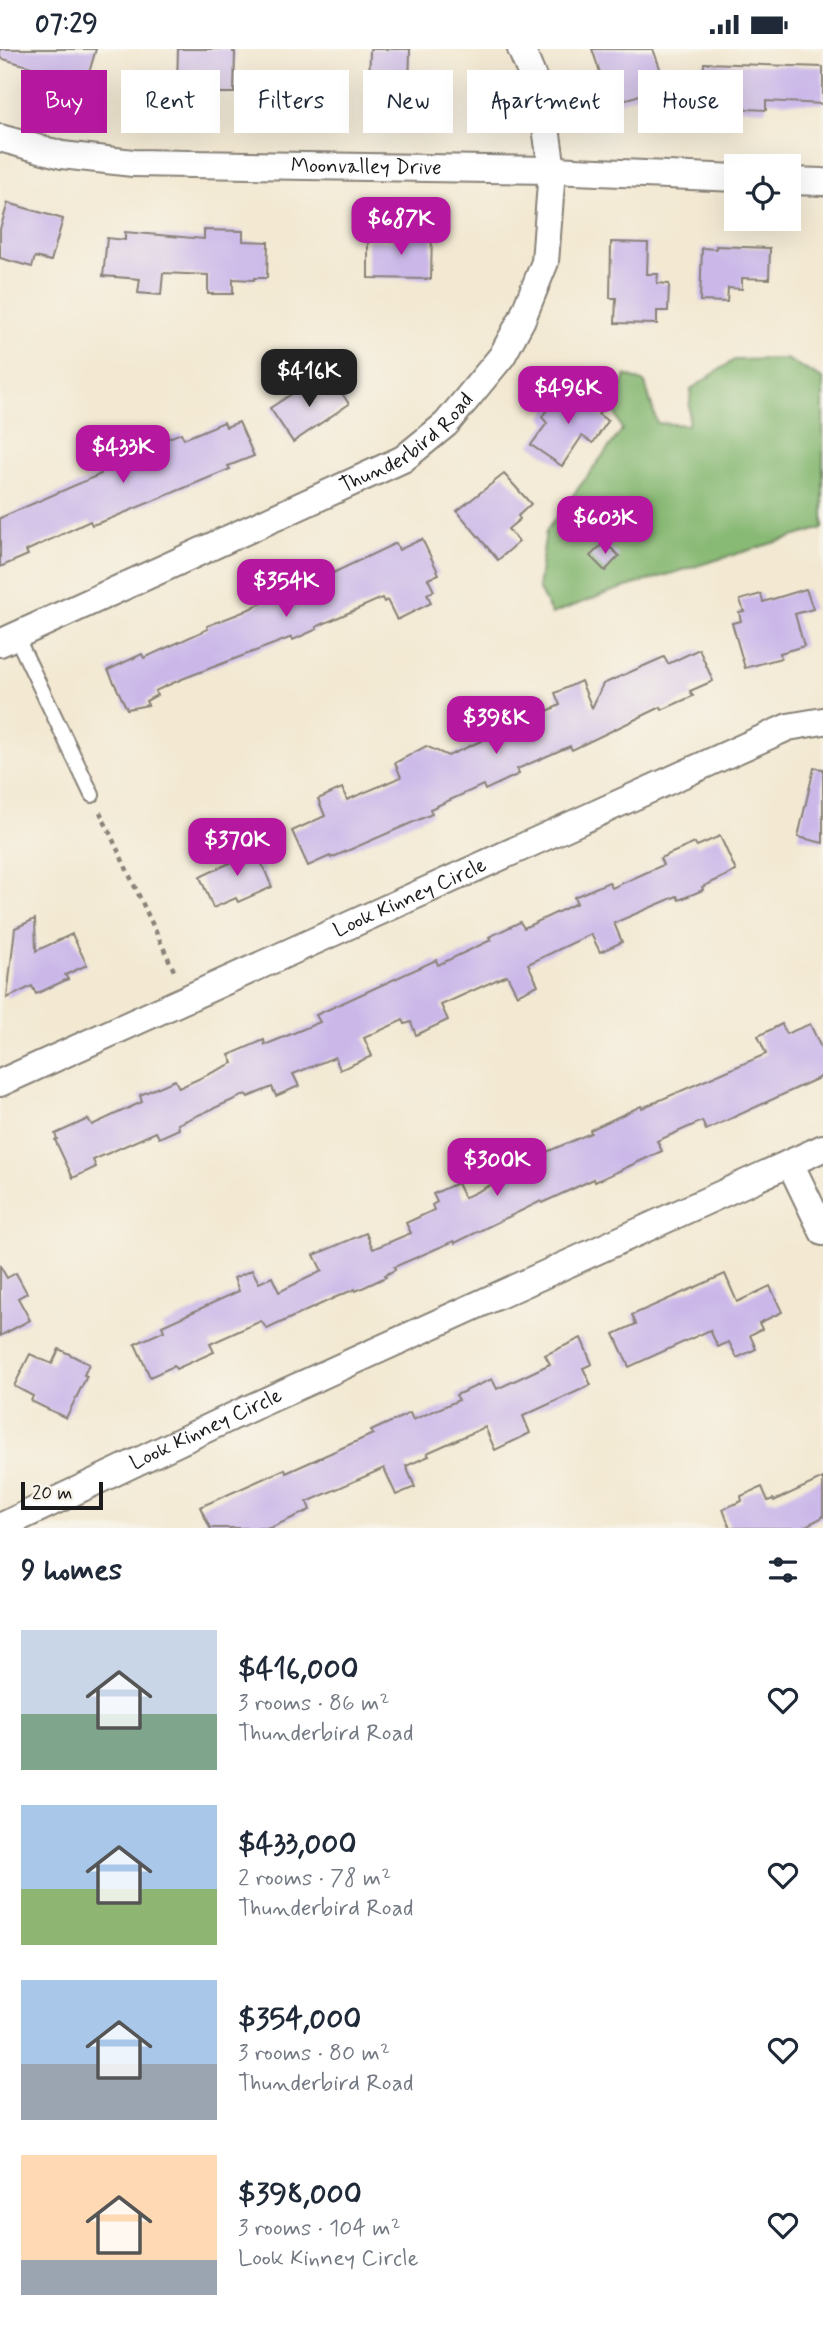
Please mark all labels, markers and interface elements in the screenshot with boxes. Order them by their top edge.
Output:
text: 07:29 [35,8,98,42]
chip: Buy [21,70,107,133]
chip: Rent [121,70,220,133]
chip: Filters [234,70,349,133]
chip: New [363,70,453,133]
chip: Apartment [467,70,624,133]
chip: House [638,70,743,133]
street label: Moonvalley Drive [291,152,442,182]
map controls [724,154,801,231]
button: locate [724,154,801,231]
pin: $687K [352,197,450,257]
text: $687K [368,205,434,235]
pin: $416K [260,349,358,409]
text: $416K [277,357,341,387]
pin: $496K [519,367,617,426]
text: $496K [534,374,602,404]
street label: Thunderbird Road [335,387,480,500]
pin: $433K [74,425,172,485]
text: $433K [92,433,154,463]
pin: $603K [556,497,654,556]
text: $603K [573,504,637,534]
pin: $354K [237,559,335,619]
text: $354K [253,567,319,597]
pin: $398K [447,697,545,756]
text: $398K [463,704,529,734]
pin: $370K [188,819,286,878]
text: $370K [204,826,270,856]
street label: Look Kinney Circle [329,851,491,944]
pin: $300K [448,1139,546,1198]
text: $300K [463,1146,531,1176]
street label: Look Kinney Circle [125,1381,287,1477]
scale bar [21,1479,103,1511]
text: 20 m [32,1481,72,1506]
text: 9 homes [21,1551,122,1590]
icon: filters [764,1551,802,1589]
text: $416,000 [238,1650,359,1689]
icon: home [77,1658,161,1742]
icon: heart [764,1681,802,1719]
text: 3 rooms · 86 m² [238,1689,389,1719]
text: Thunderbird Road [238,1719,413,1749]
text: $433,000 [238,1825,357,1864]
icon: home [77,1833,161,1917]
icon: heart [764,1856,802,1894]
text: 2 rooms · 78 m² [238,1864,391,1894]
text: Thunderbird Road [238,1894,413,1924]
text: $354,000 [238,2000,361,2039]
icon: home [77,2008,161,2092]
icon: heart [764,2031,802,2069]
text: 3 rooms · 80 m² [238,2039,390,2069]
text: Thunderbird Road [238,2069,413,2099]
text: $398,000 [238,2175,362,2214]
icon: home [77,2183,161,2267]
icon: heart [764,2206,802,2244]
text: 3 rooms · 104 m² [238,2214,401,2244]
text: Look Kinney Circle [238,2244,419,2274]

